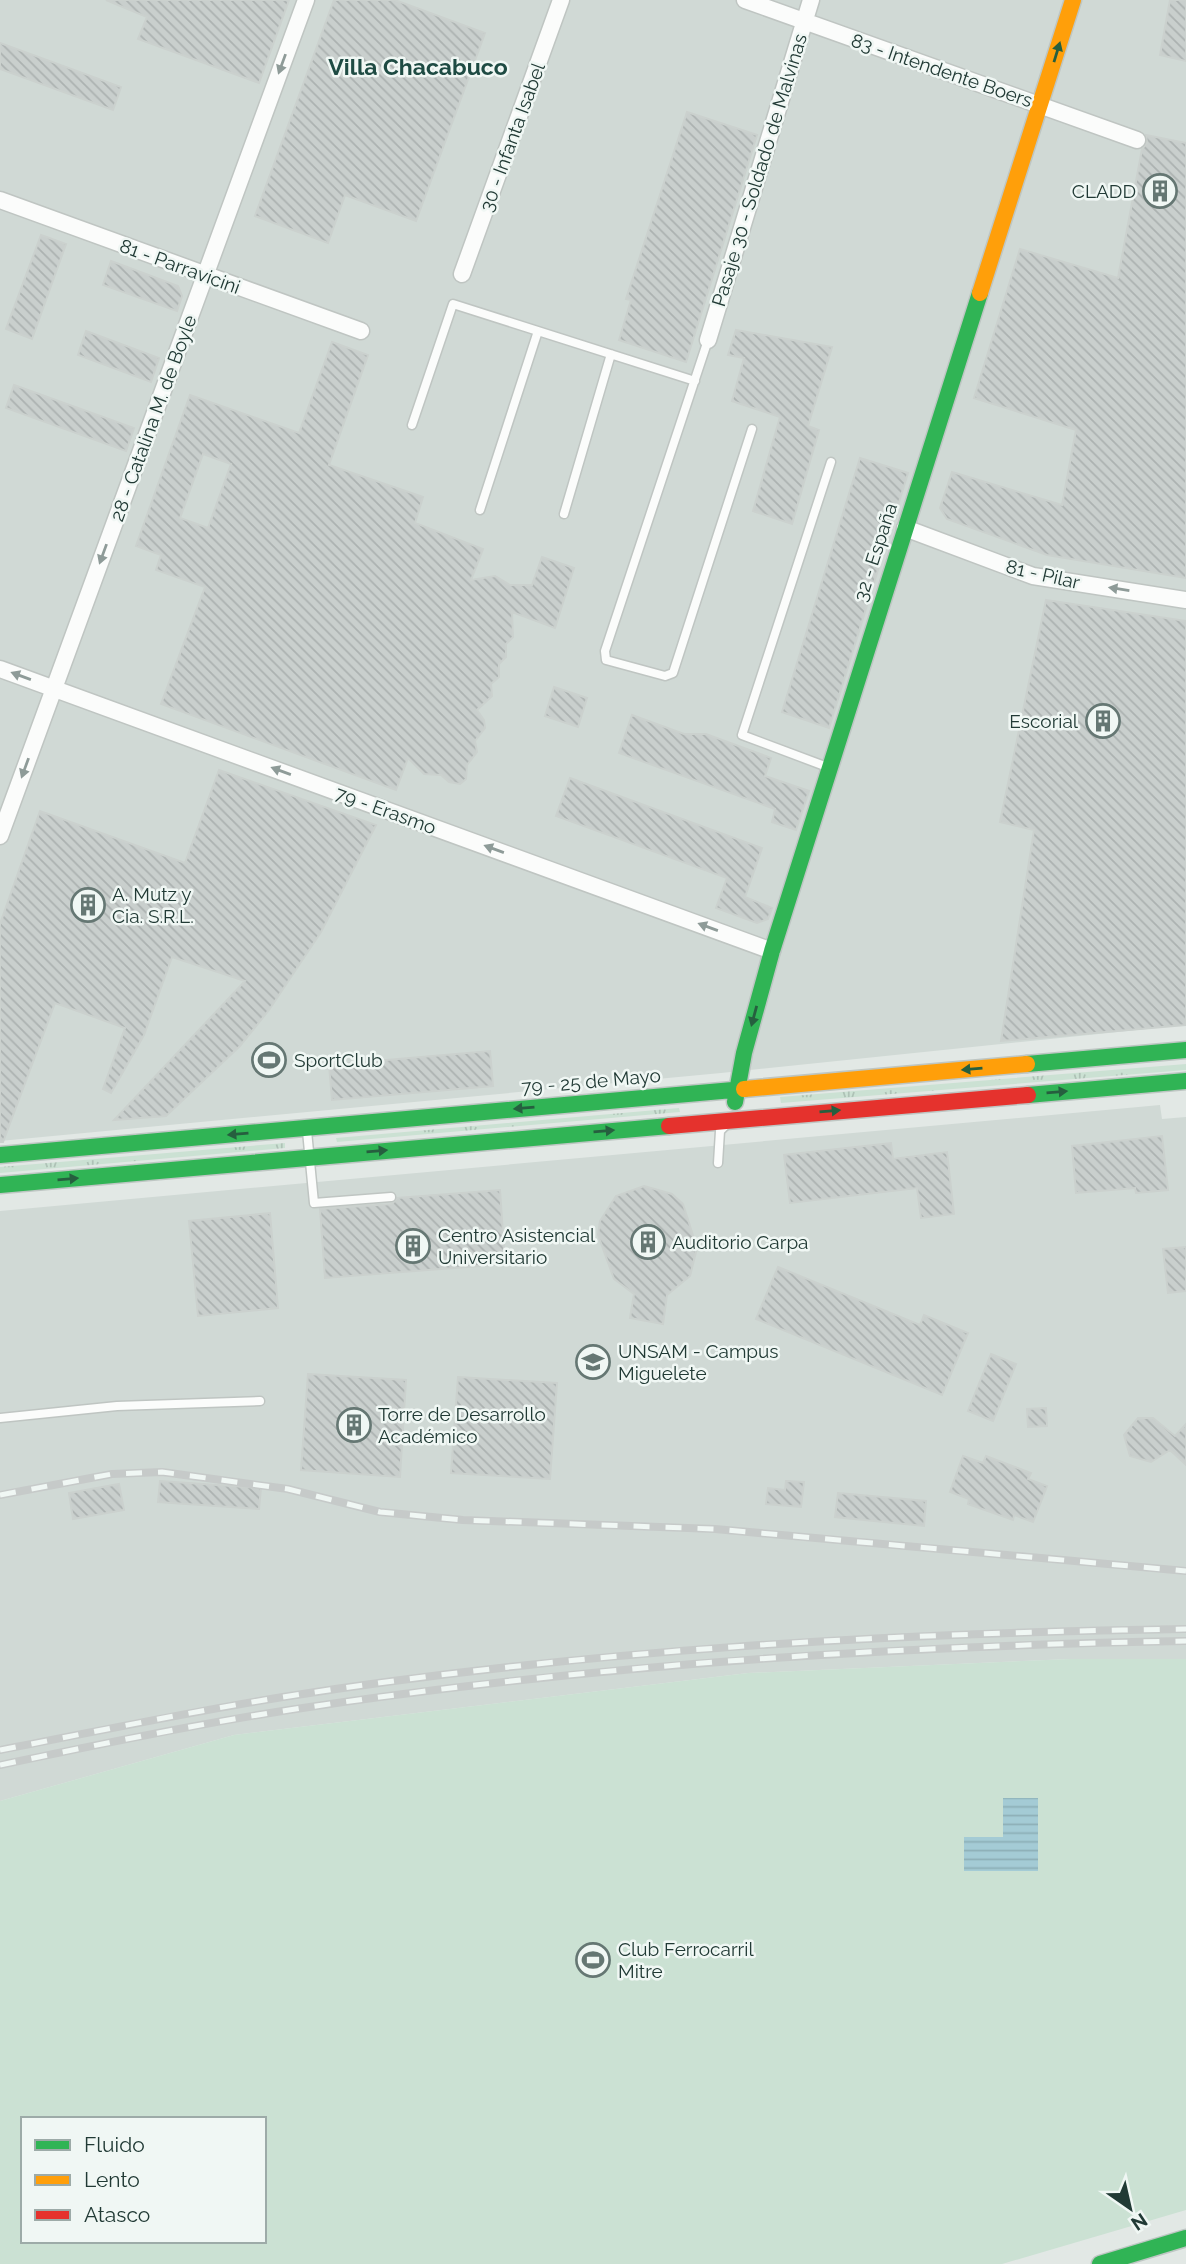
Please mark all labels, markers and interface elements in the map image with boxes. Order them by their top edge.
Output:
street label: 83 - Intendente Boers [848,29,1036,111]
street label: Pasaje 30 - Soldado de Malvinas [707,31,811,309]
one-way arrow [1053,42,1063,63]
district label: Villa Chacabuco [328,53,508,80]
one-way arrow [276,54,287,75]
street label: 30 - Infanta Isabel [475,59,549,214]
building icon: CLADD [1141,172,1179,210]
place label: CLADD [1072,180,1136,202]
street label: 81 - Parravicini [117,234,243,298]
street label: 28 - Catalina M. de Boyle [105,312,201,524]
street label: 32 - España [849,500,901,604]
one-way arrow [98,543,109,564]
street label: 81 - Pilar [1004,555,1082,593]
one-way arrow [1107,584,1129,595]
one-way arrow [10,670,31,681]
building icon: Escorial [1084,702,1122,740]
place label: Escorial [1009,710,1079,732]
one-way arrow [19,757,30,778]
one-way arrow [270,765,291,776]
street label: 79 - Erasmo [333,782,439,838]
one-way arrow [484,843,505,854]
place label: A. Mutz y Cia. S.R.L. [112,883,194,927]
building icon: A. Mutz y Cia. S.R.L. [69,886,107,924]
one-way arrow [698,921,719,932]
one-way arrow [748,1006,759,1028]
sports icon: SportClub [250,1041,288,1079]
place label: SportClub [294,1049,383,1071]
street label: 79 - 25 de Mayo [520,1064,662,1098]
one-way arrow [960,1064,982,1075]
one-way arrow [1046,1086,1068,1097]
one-way arrow [513,1103,535,1114]
one-way arrow [820,1105,842,1116]
one-way arrow [593,1125,615,1136]
one-way arrow [227,1129,249,1140]
one-way arrow [366,1145,388,1156]
one-way arrow [57,1173,79,1184]
building icon: Auditorio Carpa [629,1223,667,1261]
place label: Centro Asistencial Universitario [438,1224,596,1268]
building icon: Centro Asistencial Universitario [394,1227,432,1265]
place label: Auditorio Carpa [672,1231,808,1253]
place label: UNSAM - Campus Miguelete [618,1340,779,1384]
school or university icon: UNSAM - Campus Miguelete [574,1343,612,1381]
place label: Torre de Desarrollo Académico [378,1403,546,1447]
building icon: Torre de Desarrollo Académico [335,1406,373,1444]
place label: Club Ferrocarril Mitre [618,1938,754,1982]
sports icon: Club Ferrocarril Mitre [574,1941,612,1979]
legend [21,2117,266,2243]
text: Fluido [84,2132,145,2157]
text: Lento [84,2167,140,2192]
north arrow [1095,2173,1165,2243]
text: Atasco [84,2202,150,2227]
text: N [1127,2209,1152,2235]

